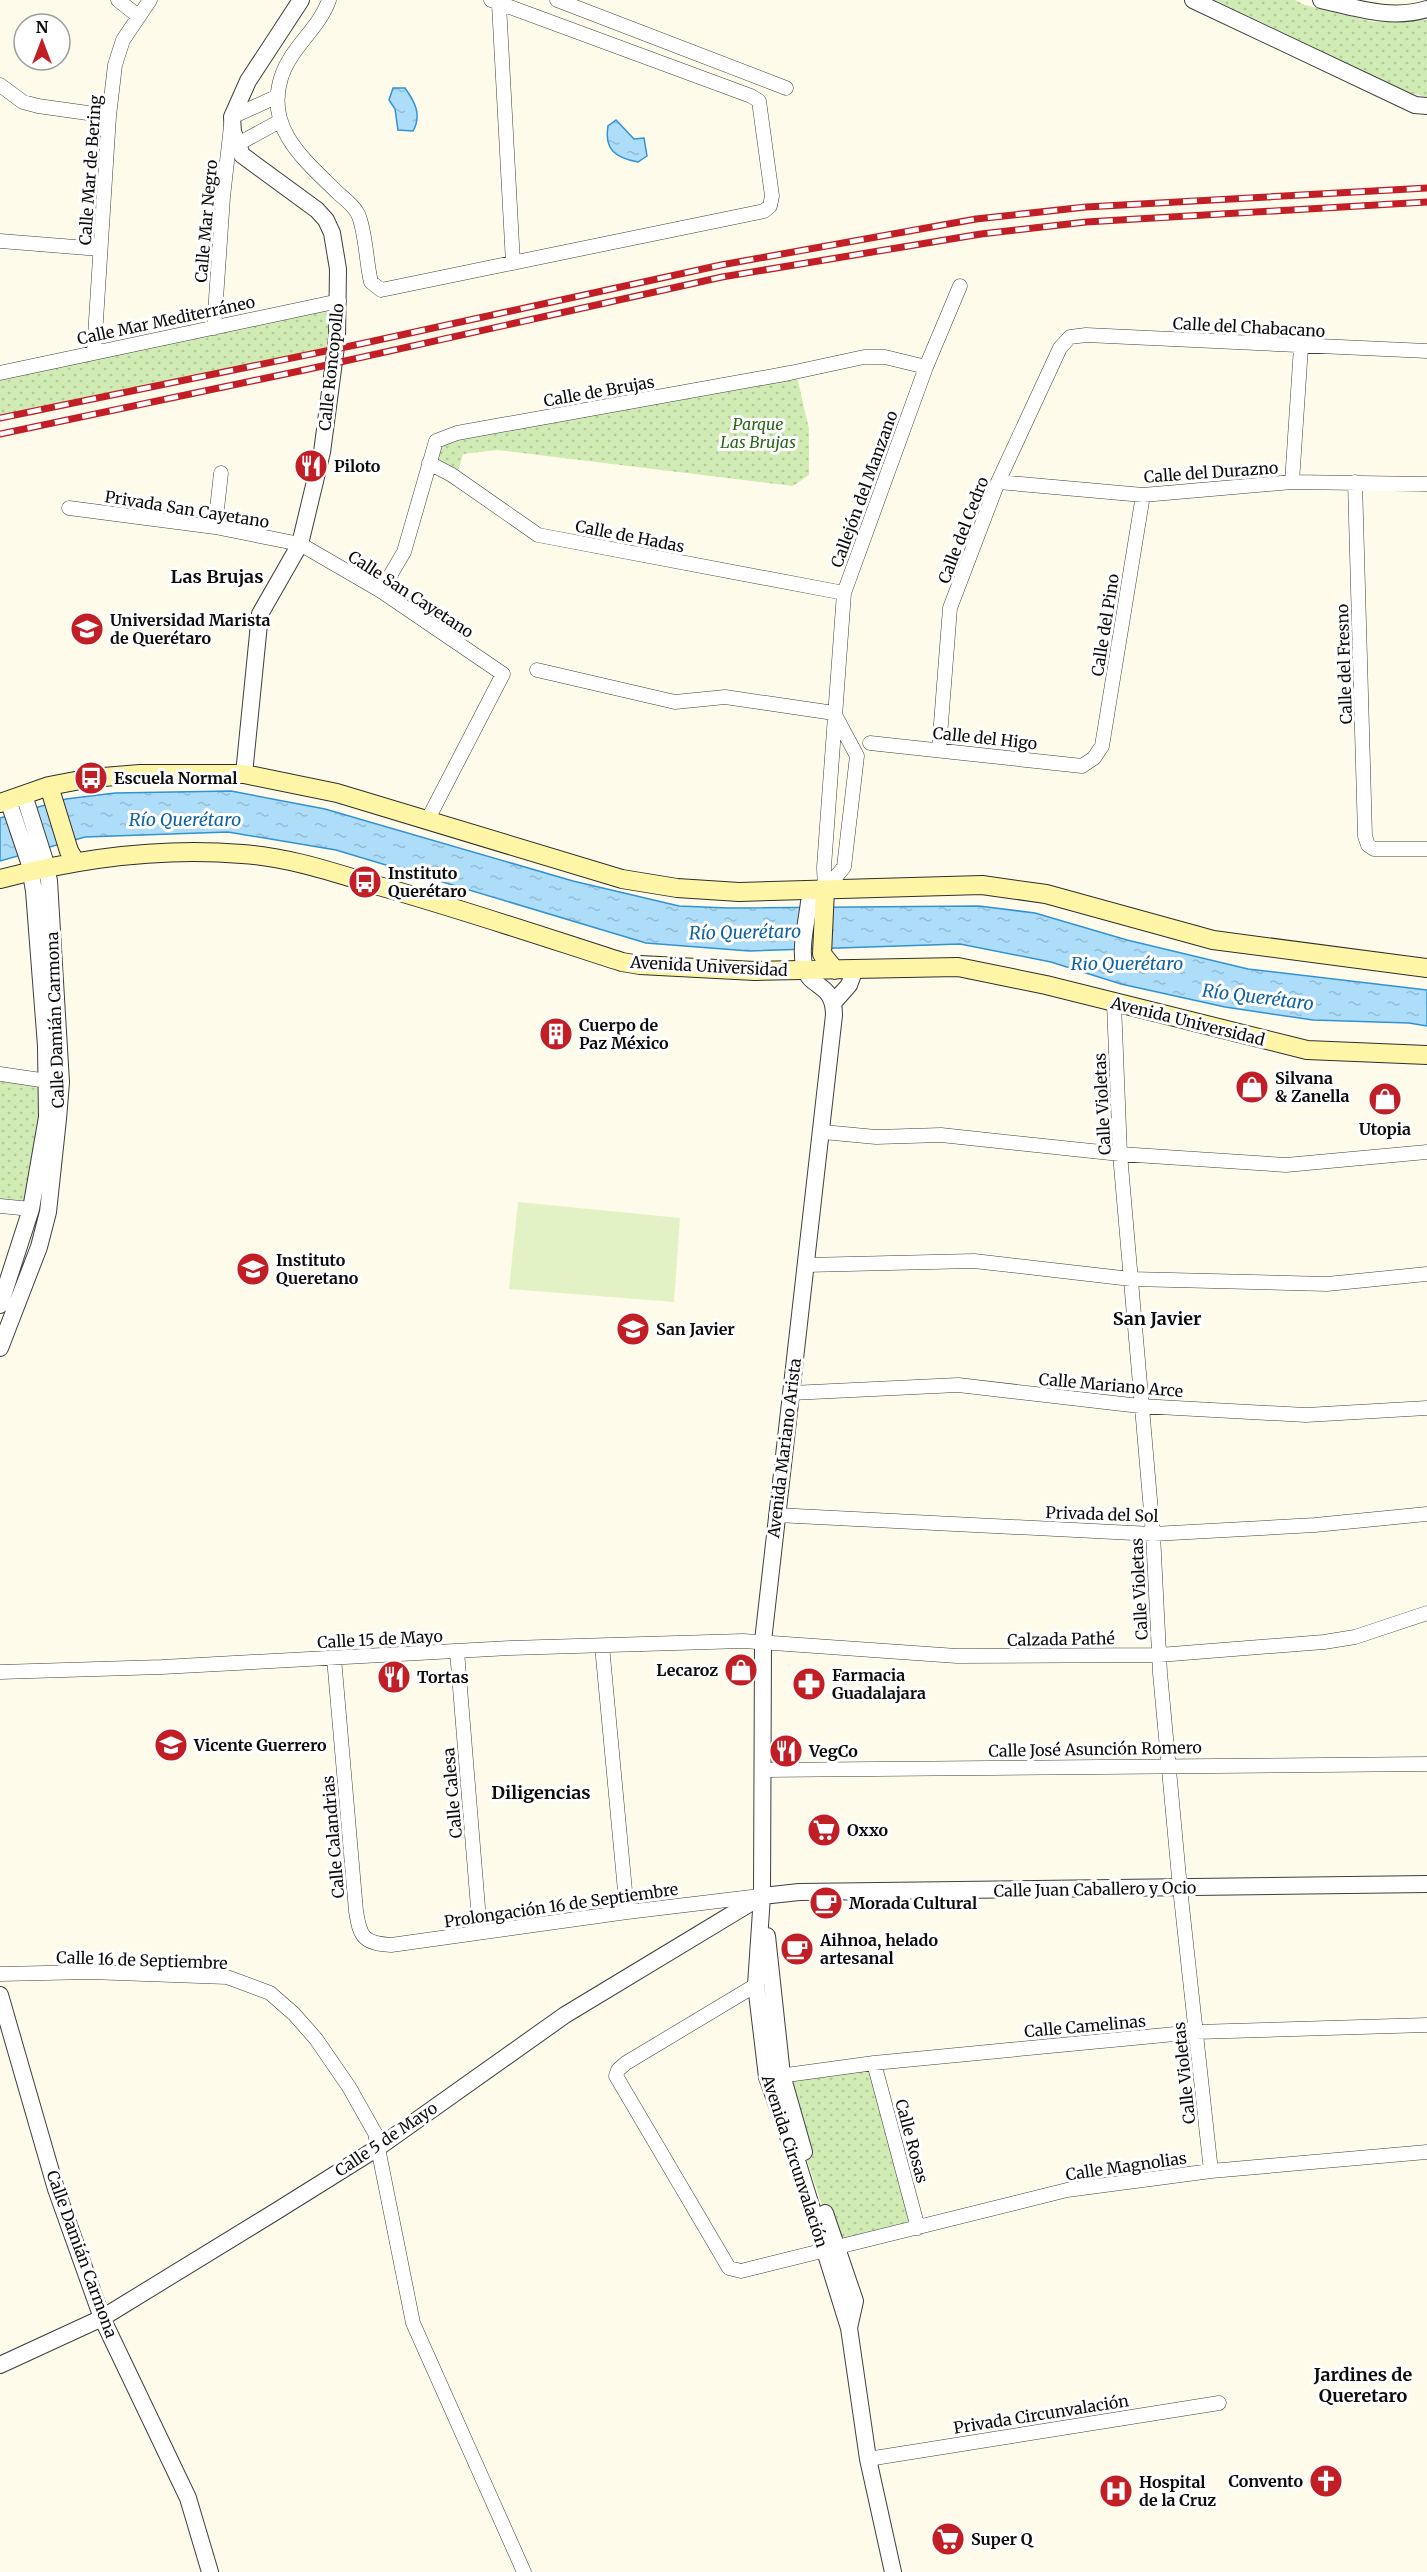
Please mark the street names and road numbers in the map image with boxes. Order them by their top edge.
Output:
street label: Calle Mar de Bering [75,94,105,246]
street label: Calle Mar Negro [191,159,221,283]
street label: Calle Mar Mediterráneo [75,291,257,349]
street label: Calle Roncopollo [314,302,348,432]
street label: Calle del Chabacano [1172,313,1326,341]
street label: Calle de Brujas [542,371,656,411]
street label: Callejón del Manzano [826,408,902,570]
street label: Calle del Durazno [1143,457,1279,487]
street label: Calle del Cedro [933,474,993,586]
street label: Privada San Cayetano [103,486,271,532]
street label: Calle de Hadas [574,516,686,556]
street label: Calle San Cayetano [345,546,477,642]
street label: Calle del Pino [1087,572,1123,678]
street label: Calle del Fresno [1332,603,1356,725]
street label: Calle del Higo [932,723,1038,753]
street label: Calle Damián Carmona [42,931,68,1109]
street label: Avenida Universidad [629,952,789,980]
street label: Avenida Universidad [1108,992,1267,1050]
street label: Calle Violetas [1089,1052,1115,1156]
street label: Avenida Mariano Arista [763,1357,805,1540]
street label: Calle Mariano Arce [1038,1369,1184,1401]
street label: Privada del Sol [1045,1502,1159,1526]
street label: Calle Violetas [1126,1537,1152,1641]
street label: Calle 15 de Mayo [317,1626,443,1652]
street label: Calzada Pathé [1007,1628,1115,1650]
street label: Calle José Asunción Romero [988,1737,1202,1761]
street label: Calle Calesa [438,1747,466,1839]
street label: Calle Calandrias [318,1775,348,1899]
street label: Calle Juan Caballero y Ocio [993,1877,1197,1901]
street label: Prolongación 16 de Septiembre [443,1879,679,1931]
street label: Calle 16 de Septiembre [56,1947,228,1973]
street label: Calle Camelinas [1023,2011,1147,2041]
street label: Calle Violetas [1169,2021,1199,2125]
street label: Avenida Circunvalación [757,2071,832,2250]
street label: Calle 5 de Mayo [331,2097,441,2181]
street label: Calle Rosas [891,2097,933,2185]
street label: Calle Magnolias [1064,2148,1188,2184]
street label: Calle Damián Carmona [42,2168,122,2341]
street label: Privada Circunvalación [952,2390,1130,2438]

